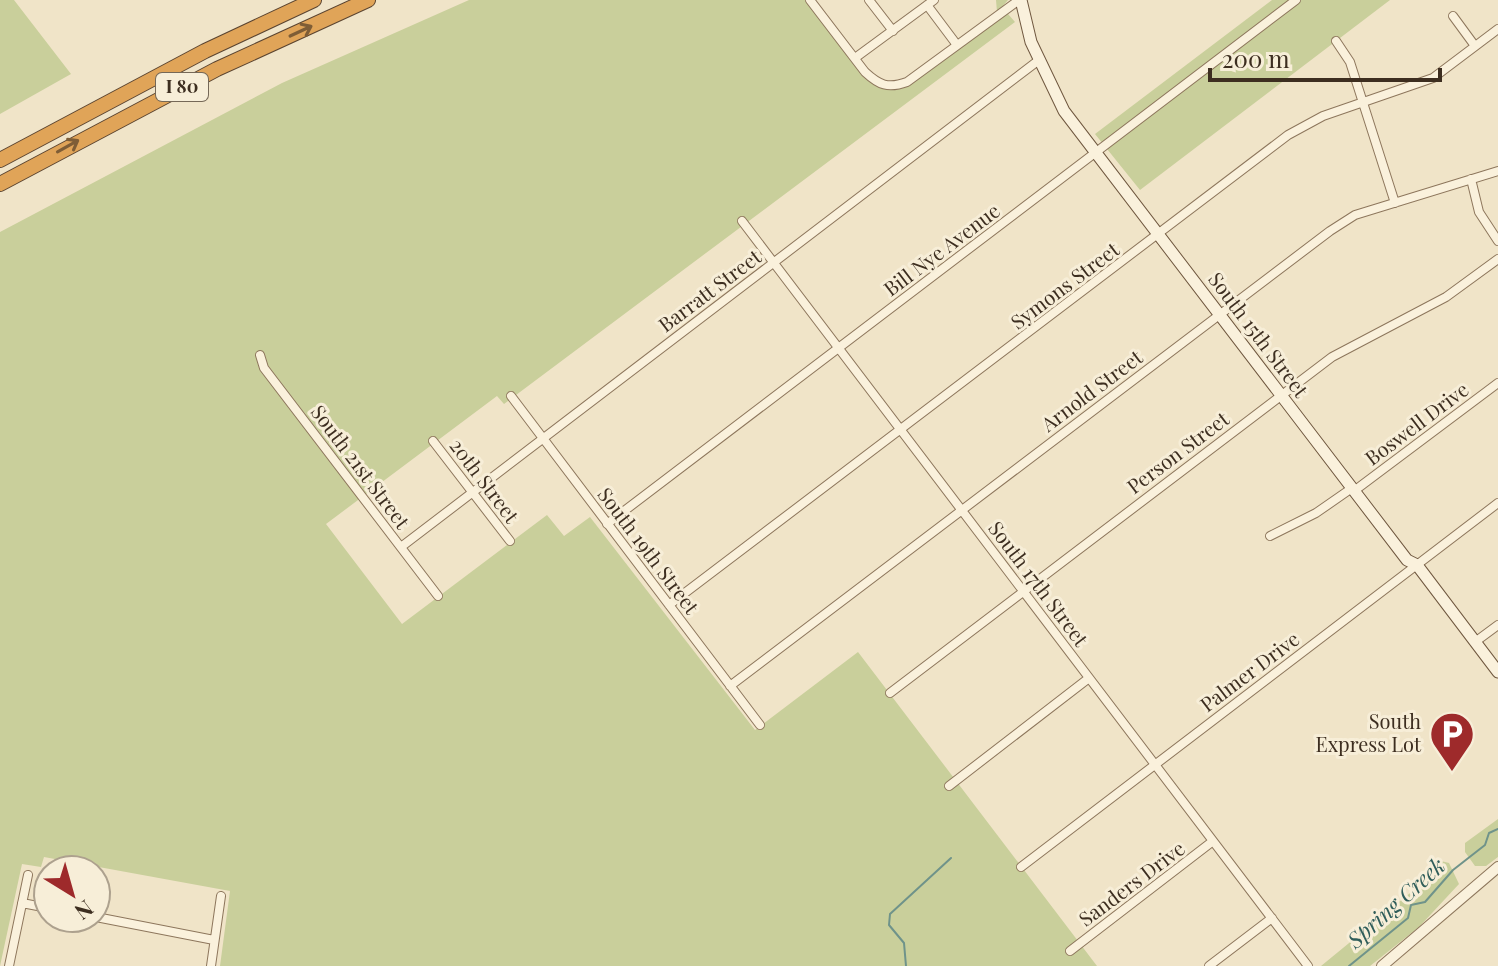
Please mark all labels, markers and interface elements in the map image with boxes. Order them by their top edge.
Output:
one-way arrow [288,22,313,37]
scale bar [1210,32,1440,82]
text: 200 m [1222,42,1290,74]
road number: I 80 [156,73,208,101]
one-way arrow [56,138,80,154]
street label: Bill Nye Avenue [878,196,1005,301]
street label: Symons Street [1004,235,1125,334]
street label: Barratt Street [652,242,767,337]
street label: South 15th Street [1203,266,1316,403]
street label: Arnold Street [1034,342,1148,437]
street label: Boswell Drive [1359,375,1473,471]
street label: South 21st Street [306,399,417,534]
street label: Person Street [1121,404,1234,499]
street label: 20th Street [445,432,526,529]
street label: South 19th Street [593,481,706,620]
street label: South 17th Street [983,515,1096,652]
street label: Palmer Drive [1194,625,1304,717]
place label: South Express Lot [1316,707,1422,757]
parking icon: South Express Lot [1428,710,1476,773]
street label: Sanders Drive [1073,834,1190,932]
water label: Spring Creek [1339,850,1451,955]
north arrow [32,854,112,934]
text: N [69,894,100,928]

